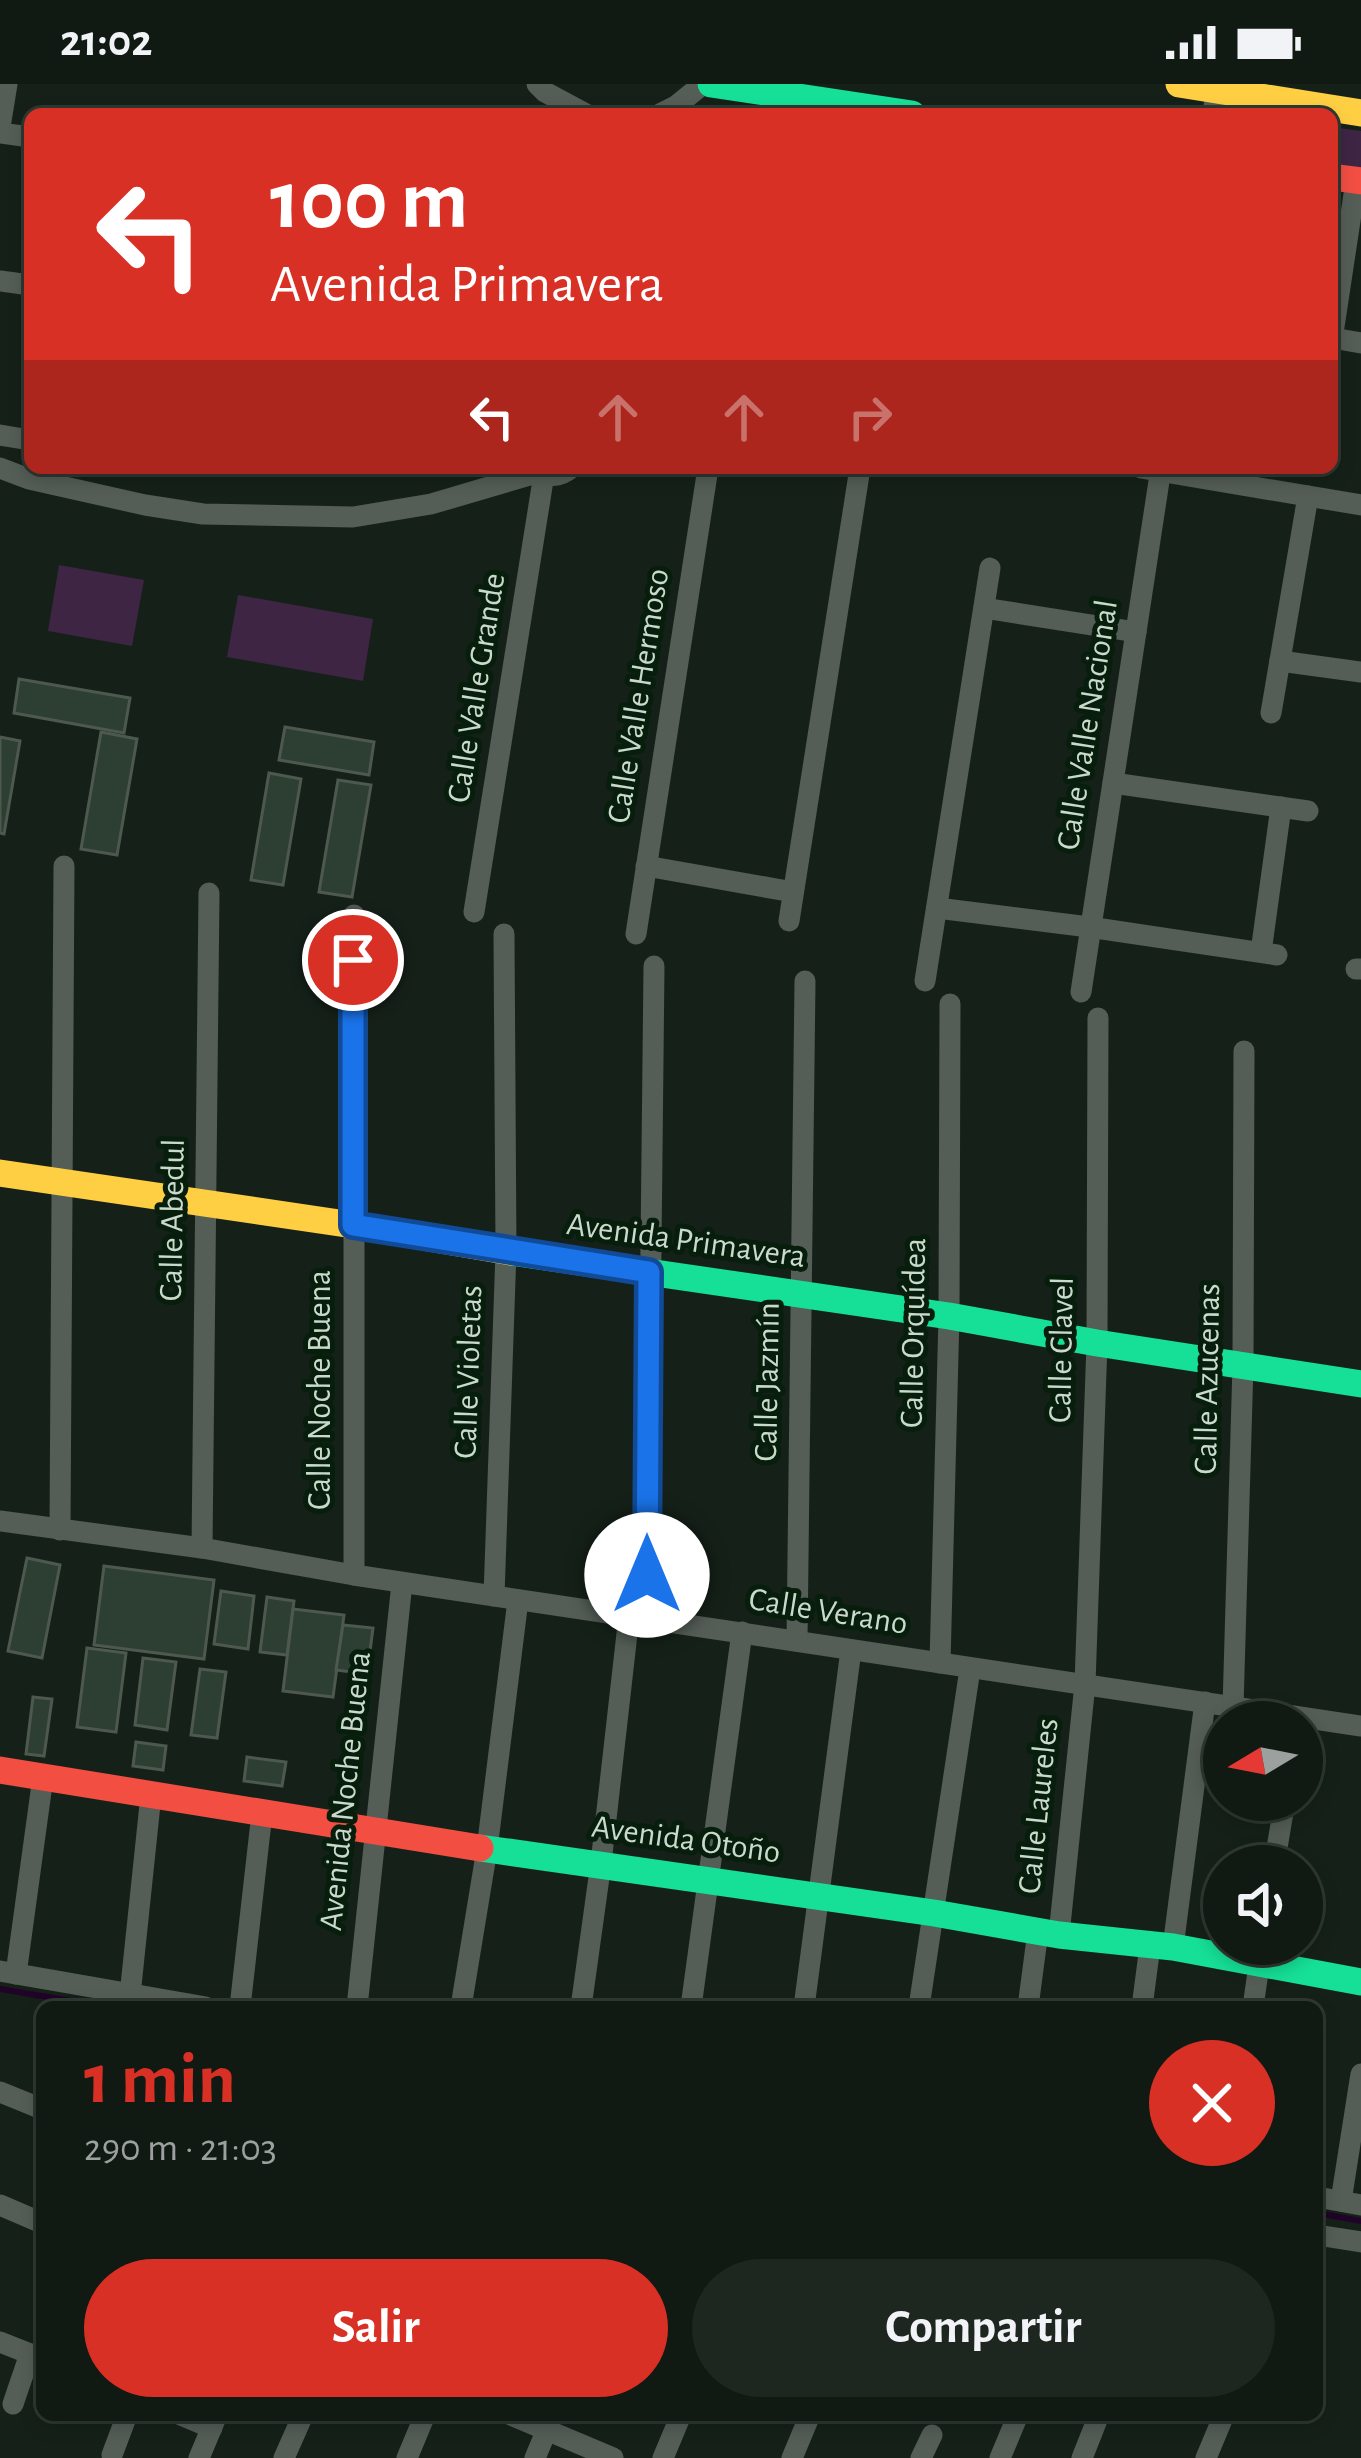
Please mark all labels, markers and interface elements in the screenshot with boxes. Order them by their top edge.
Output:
text: 21:02 [60,19,152,64]
icon: left [72,156,228,312]
text: 100 m [270,160,468,244]
text: Avenida Primavera [270,258,664,312]
icon: left [459,384,525,450]
icon: ahead [585,384,651,450]
icon: ahead [711,384,777,450]
icon: right [837,384,903,450]
street label: Calle Valle Hermoso [603,566,675,826]
street label: Calle Valle Grande [443,571,511,805]
street label: Calle Valle Nacional [1052,598,1124,852]
pin [302,909,404,1011]
icon: arrive [320,927,386,993]
street label: Calle Abedul [155,1138,191,1302]
street label: Avenida Primavera [564,1208,808,1274]
street label: Calle Orquídea [896,1238,932,1428]
street label: Calle Noche Buena [304,1270,337,1510]
street label: Calle Clavel [1044,1277,1080,1423]
street label: Calle Azucenas [1190,1283,1226,1475]
street label: Calle Violetas [449,1285,489,1459]
street label: Calle Jazmín [750,1302,786,1462]
position arrow [584,1512,710,1638]
street label: Calle Verano [746,1583,910,1641]
street label: Avenida Noche Buena [315,1650,377,1932]
north arrow [1203,1701,1323,1821]
map controls [1203,1701,1323,1965]
street label: Calle Laureles [1013,1717,1065,1895]
street label: Avenida Otoño [590,1810,782,1870]
button: sound [1203,1845,1323,1965]
button: close [1149,2040,1275,2166]
text: 1 min [84,2044,236,2116]
text: 290 m · 21:03 [84,2129,277,2168]
button: Salir [84,2259,668,2397]
button: Compartir [692,2259,1275,2397]

